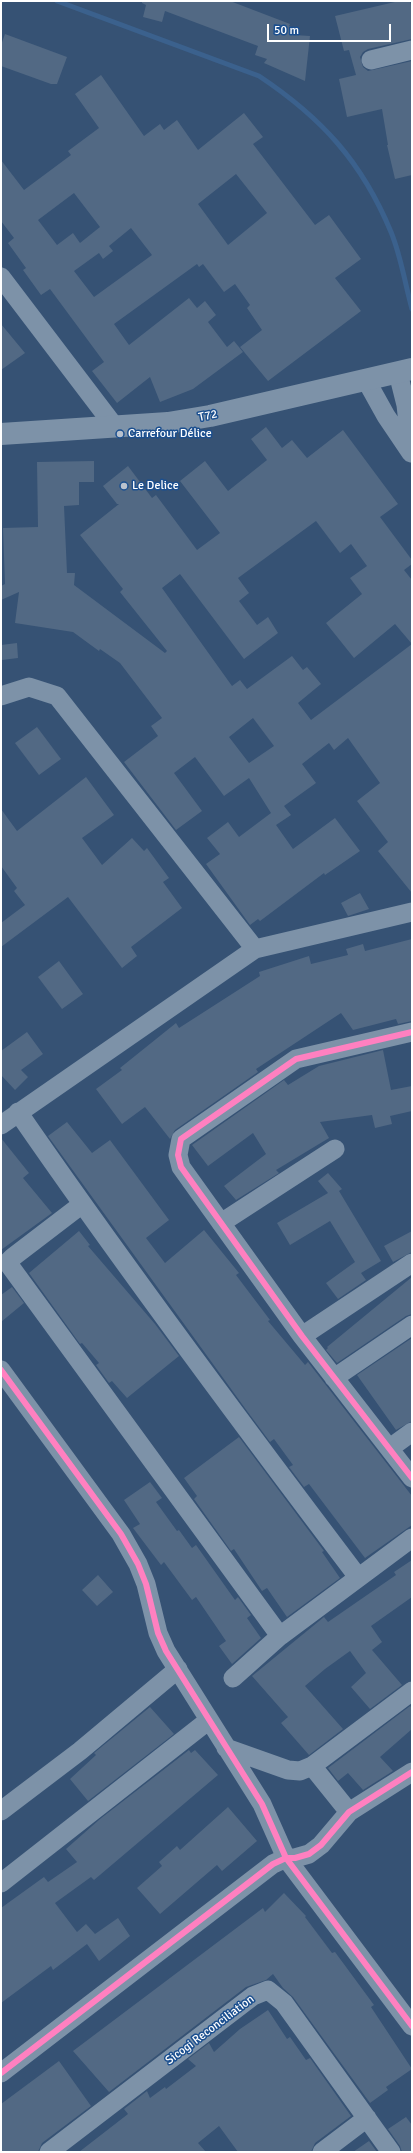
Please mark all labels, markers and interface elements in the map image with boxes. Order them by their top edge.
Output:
scale bar [269,16,393,42]
text: 50 m [274,23,299,38]
street label: T72 [197,407,219,425]
place label: Carrefour Délice [128,427,212,441]
marker: Carrefour Délice [115,429,125,439]
place label: Le Delice [132,479,179,493]
marker: Le Delice [119,481,129,491]
street label: Sicogi Reconciliation [163,1992,257,2068]

